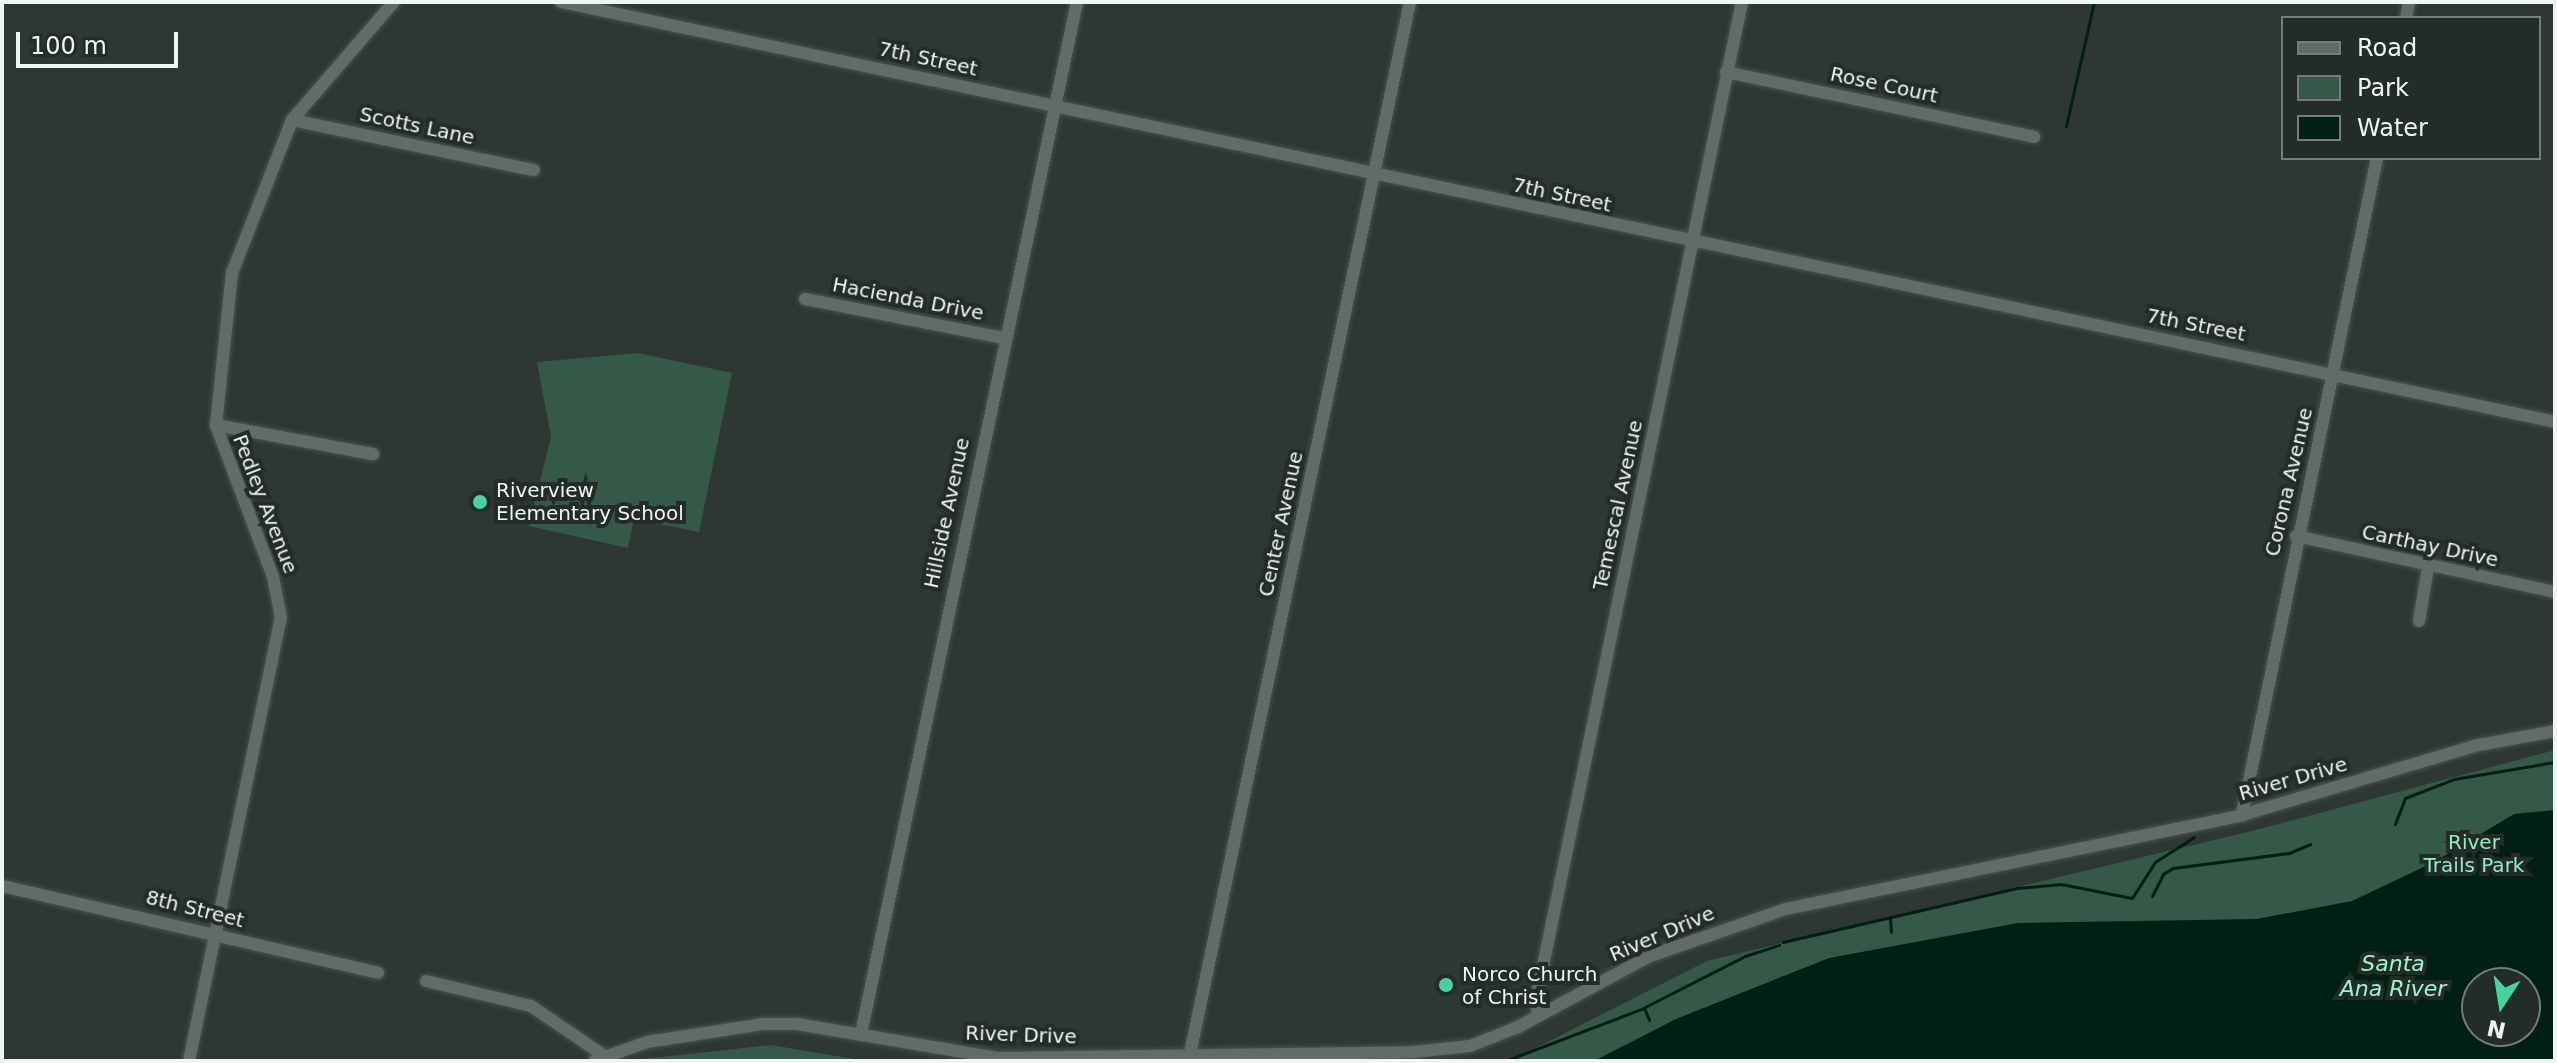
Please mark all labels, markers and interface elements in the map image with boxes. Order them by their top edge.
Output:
scale bar [20,16,182,66]
legend [2281,16,2541,160]
text: 100 m [30,32,107,60]
text: Road [2357,34,2417,62]
street label: 7th Street [876,37,980,81]
street label: Rose Court [1828,62,1940,108]
text: Park [2357,74,2409,102]
street label: Scotts Lane [357,102,477,150]
text: Water [2357,114,2428,142]
street label: 7th Street [1510,173,1614,217]
street label: Hacienda Drive [830,273,986,325]
street label: 7th Street [2144,304,2248,346]
street label: Corona Avenue [2260,405,2318,559]
street label: Temescal Avenue [1588,418,1648,592]
street label: Pedley Avenue [228,431,302,577]
street label: Hillside Avenue [919,436,975,590]
street label: Center Avenue [1254,449,1308,599]
place label: Riverview Elementary School [496,478,684,525]
marker: Riverview Elementary School [471,493,489,511]
street label: Carthay Drive [2360,520,2500,572]
street label: River Drive [2236,752,2350,806]
park label: River Trails Park [2424,830,2524,877]
street label: 8th Street [143,885,247,933]
street label: River Drive [1606,901,1718,967]
water label: Santa Ana River [2340,950,2446,1002]
place label: Norco Church of Christ [1462,962,1597,1009]
north arrow [2461,967,2541,1047]
marker: Norco Church of Christ [1437,976,1455,994]
text: N [2485,1015,2508,1043]
street label: River Drive [965,1021,1077,1049]

